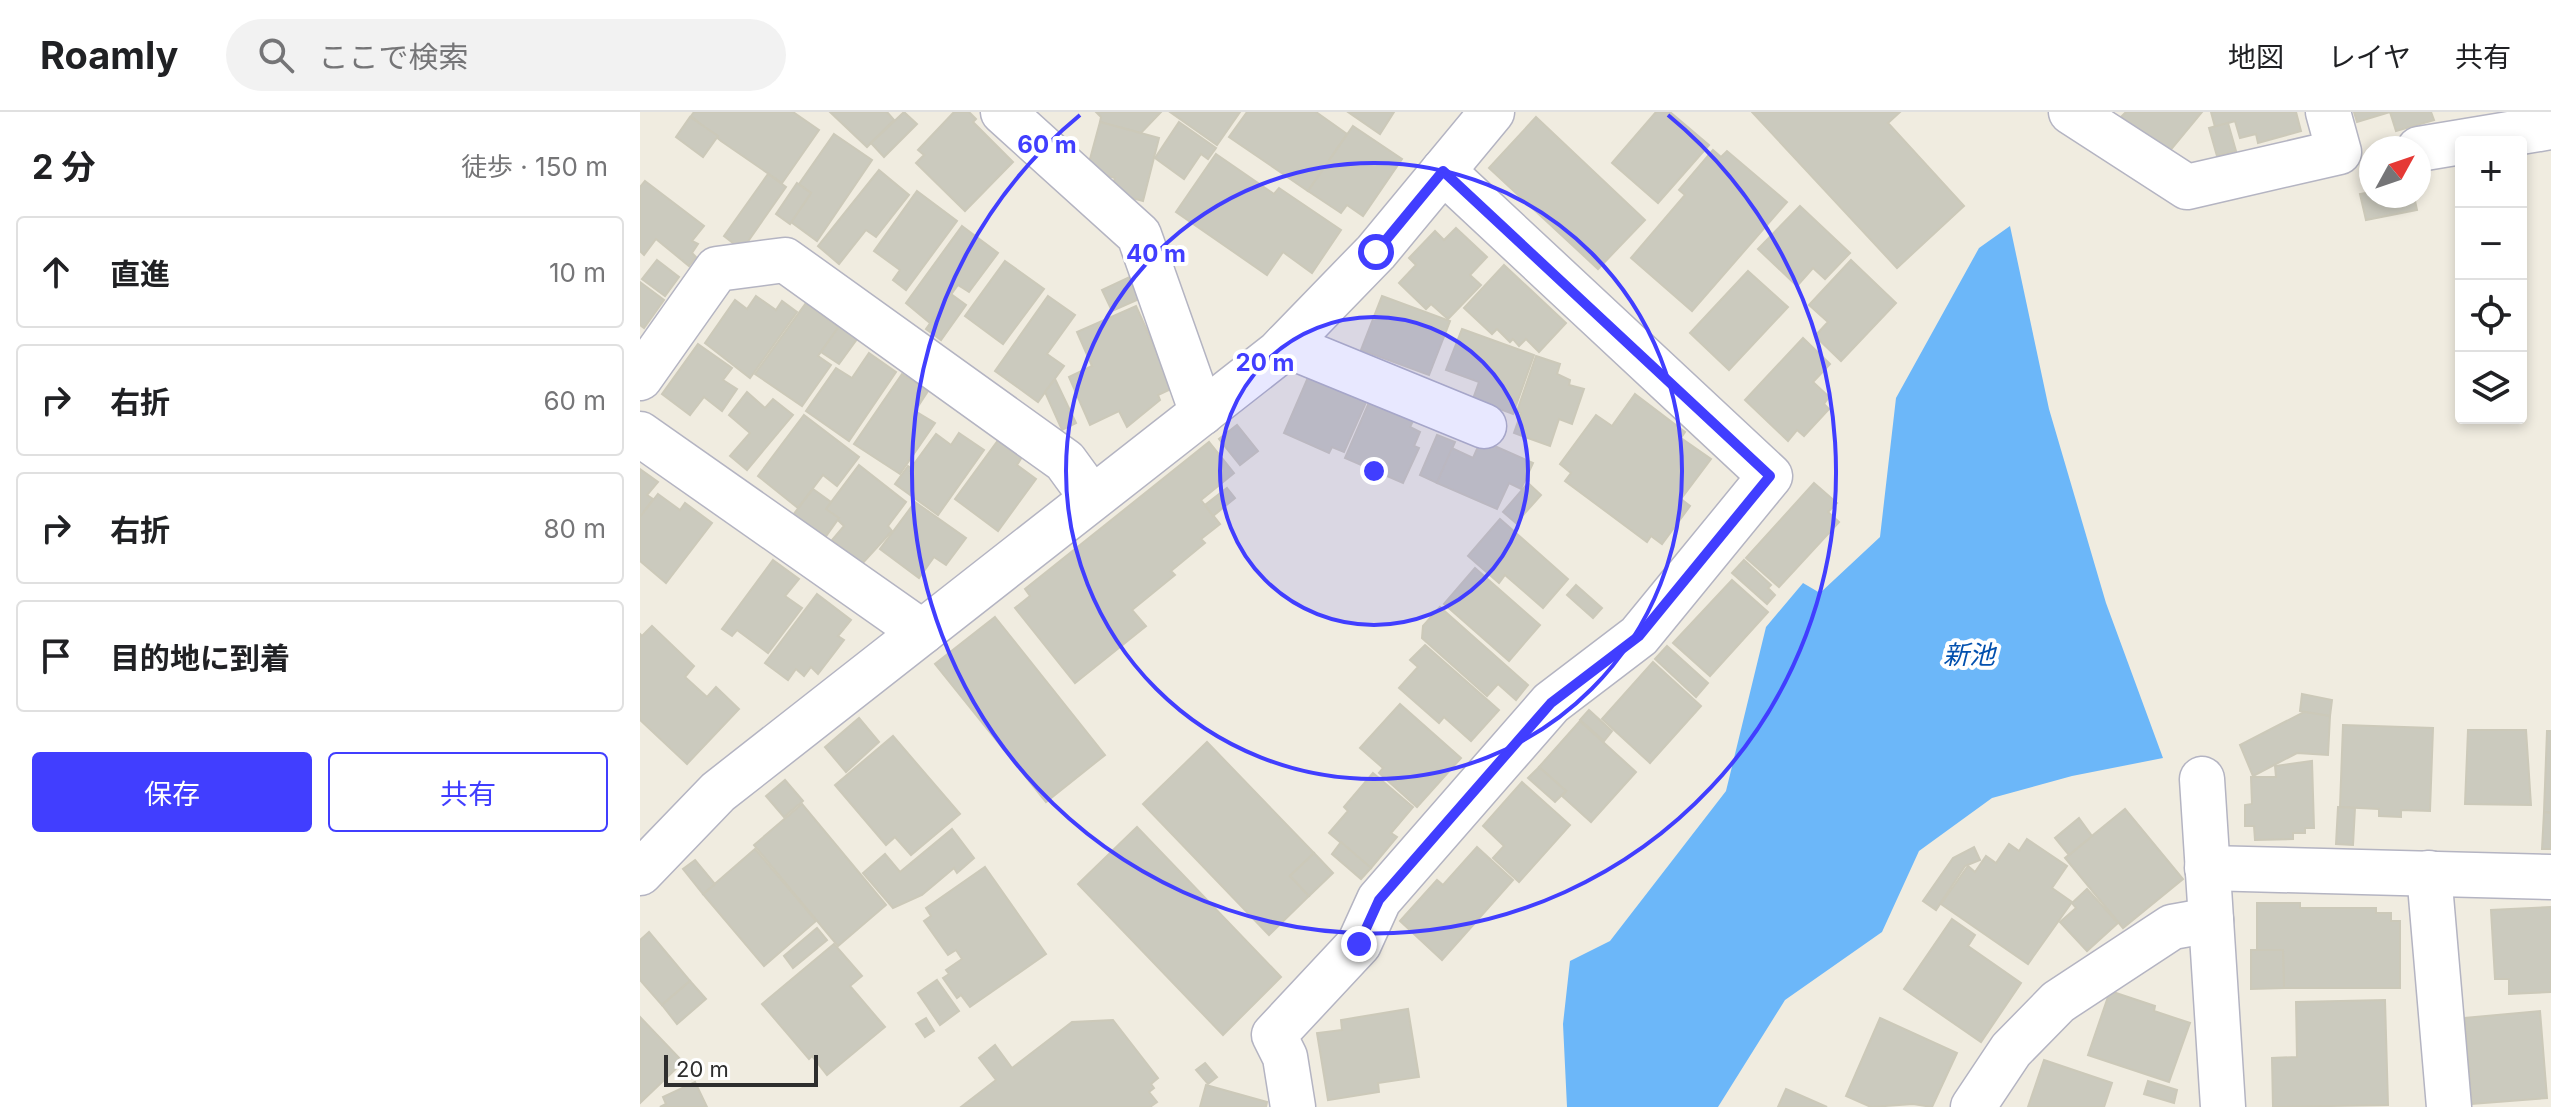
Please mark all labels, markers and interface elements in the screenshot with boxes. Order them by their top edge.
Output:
search box [226,19,786,91]
text: Roamly [40,32,178,78]
icon: search [254,33,298,77]
text: ここで検索 [318,39,468,75]
text: 地図 [2228,40,2284,74]
text: レイヤ [2328,40,2411,74]
text: 共有 [2455,40,2511,74]
text: 60 m [1017,130,1077,159]
north arrow [2359,136,2431,208]
map controls [2455,136,2527,424]
button: + [2455,136,2527,208]
text: 2 分 [32,146,95,187]
text: 徒歩 · 150 m [461,151,608,182]
button: − [2455,208,2527,280]
route start [1358,234,1394,270]
text: 40 m [1126,239,1186,268]
icon: ahead [34,250,78,294]
text: 直進 [110,256,170,292]
text: 10 m [549,257,606,288]
button: locate [2455,280,2527,352]
text: 20 m [1236,348,1294,377]
button: layers [2455,352,2527,424]
icon: right [34,378,78,422]
text: 右折 [110,384,170,420]
text: 60 m [543,385,606,416]
centre of rings [1360,457,1388,485]
icon: right [34,506,78,550]
text: 右折 [110,512,170,548]
text: 80 m [543,513,606,544]
icon: arrive [34,634,78,678]
water label: 新池 [1943,639,1998,670]
text: 目的地に到着 [110,640,290,676]
button: 保存 [32,752,312,832]
button: 共有 [328,752,608,832]
route end [1341,926,1377,962]
scale bar [664,1051,818,1087]
text: 20 m [676,1056,729,1082]

